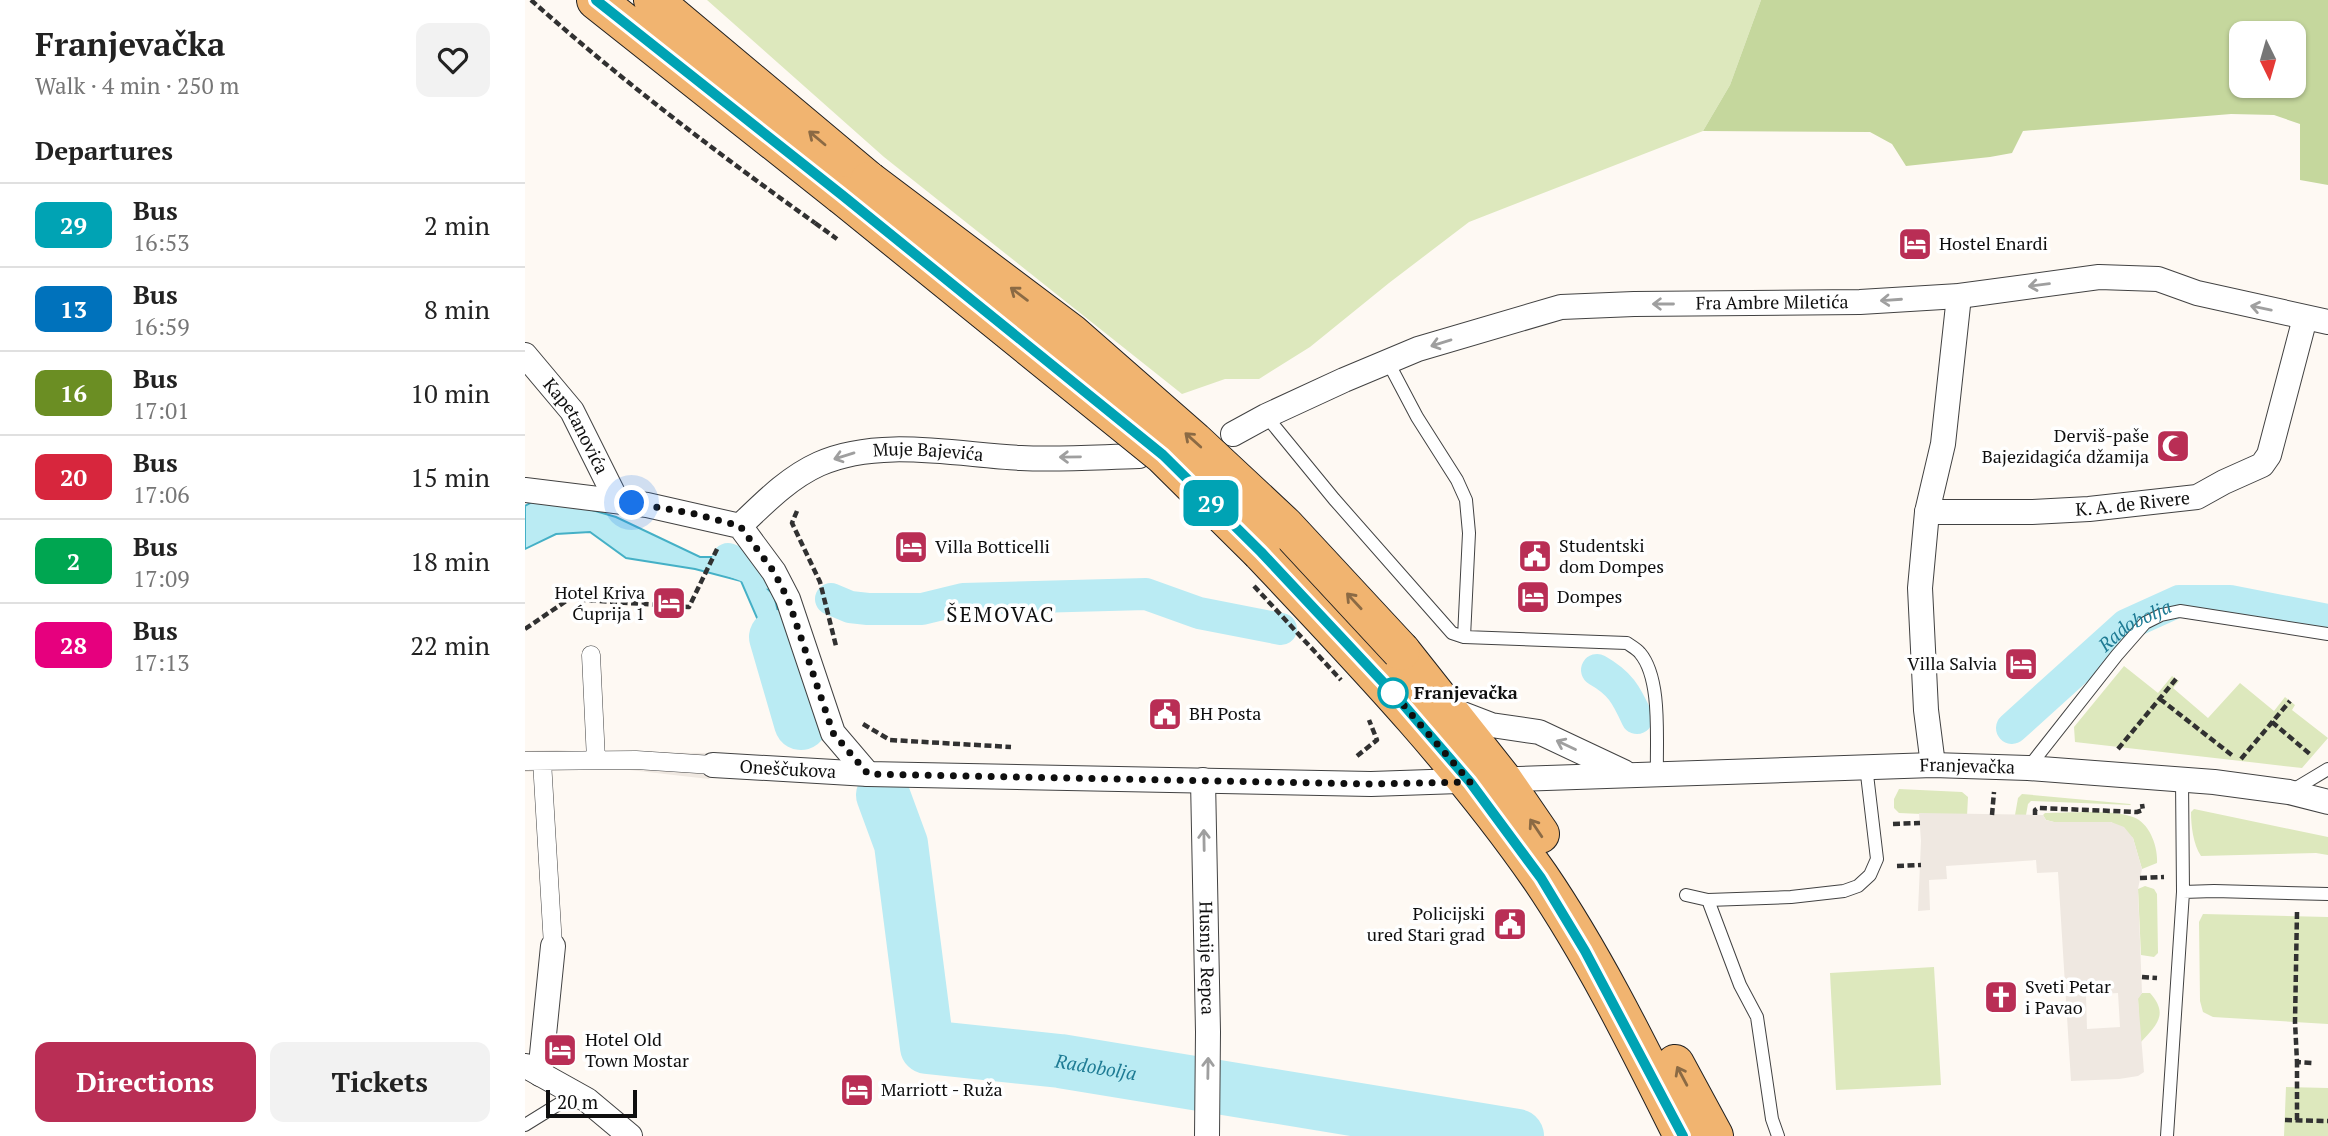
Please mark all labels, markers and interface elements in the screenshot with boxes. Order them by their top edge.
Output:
north arrow [2229,21,2307,98]
map controls [2229,21,2306,98]
text: Franjevačka [35,22,225,65]
button: heart [416,23,490,97]
text: Walk · 4 min · 250 m [35,70,239,101]
one-way arrow [808,130,826,146]
text: Departures [35,133,173,167]
text: Bus [133,193,178,227]
text: 2 min [424,208,490,242]
text: 29 [60,209,87,241]
hotel icon: Hostel Enardi [1896,225,1934,263]
text: 16:53 [133,227,190,258]
place label: Hostel Enardi [1939,231,2048,255]
text: Bus [133,277,178,311]
one-way arrow [2028,278,2050,291]
one-way arrow [1010,287,1029,301]
street label: Fra Ambre Miletića [1696,289,1849,314]
text: 8 min [424,292,490,326]
text: 13 [60,293,87,325]
one-way arrow [1880,294,1903,307]
one-way arrow [1652,297,1675,311]
one-way arrow [2250,301,2273,315]
text: 16:59 [133,311,190,342]
one-way arrow [1430,337,1452,350]
text: Bus [133,361,178,395]
street label: Kapetanovića [538,373,614,478]
text: 10 min [410,376,490,410]
text: 16 [60,377,87,409]
text: 17:01 [133,395,190,426]
place label: Derviš-paše Bajezidagića džamija [1982,423,2149,468]
mosque icon: Derviš-paše Bajezidagića džamija [2154,427,2192,465]
one-way arrow [1184,432,1202,448]
street label: Muje Bajevića [872,436,985,466]
text: Bus [133,445,178,479]
one-way arrow [1059,450,1082,464]
one-way arrow [833,451,855,464]
text: 15 min [410,460,490,494]
text: 20 [60,461,87,493]
text: 17:06 [133,479,190,510]
line badge: 29 [1179,480,1243,526]
your location [614,485,649,520]
street label: K. A. de Rivere [2075,485,2191,521]
text: 29 [1197,487,1225,519]
hotel icon: Villa Botticelli [892,528,930,566]
text: Bus [133,529,178,563]
place label: Studentski dom Dompes [1559,533,1664,578]
place label: Villa Botticelli [935,534,1050,558]
public building icon: Studentski dom Dompes [1516,537,1554,575]
text: 18 min [410,544,490,578]
text: 2 [67,545,80,577]
text: 17:09 [133,563,190,594]
hotel icon: Dompes [1514,578,1552,616]
place label: Hotel Kriva Ćuprija 1 [554,580,645,625]
hotel icon: Hotel Kriva Ćuprija 1 [650,584,688,622]
place label: Dompes [1557,584,1622,608]
one-way arrow [1346,593,1363,610]
water label: Radobolja [2092,593,2175,657]
district label: ŠEMOVAC [946,600,1056,628]
text: Bus [133,613,178,647]
text: 22 min [410,628,490,662]
text: 28 [60,629,87,661]
hotel icon: Villa Salvia [2002,645,2040,683]
text: 17:13 [133,647,190,678]
place label: Villa Salvia [1907,651,1997,675]
marker: Franjevačka [1378,678,1408,708]
place label: Franjevačka [1414,680,1518,704]
public building icon: BH Posta [1146,695,1184,733]
place label: BH Posta [1189,701,1261,725]
one-way arrow [1556,738,1577,751]
street label: Franjevačka [1919,752,2015,779]
street label: Oneščukova [739,754,837,783]
one-way arrow [1528,819,1542,839]
one-way arrow [1198,829,1211,852]
street label: Husnije Repca [1194,901,1221,1015]
place label: Policijski ured Stari grad [1367,901,1485,946]
public building icon: Policijski ured Stari grad [1491,905,1529,943]
place label: Sveti Petar i Pavao [2025,974,2111,1019]
church icon: Sveti Petar i Pavao [1982,978,2020,1016]
place label: Hotel Old Town Mostar [585,1027,689,1072]
hotel icon: Hotel Old Town Mostar [541,1031,579,1069]
button: Directions [35,1042,256,1122]
button: Tickets [270,1042,490,1122]
water label: Radobolja [1053,1047,1139,1085]
one-way arrow [1201,1057,1215,1080]
one-way arrow [1674,1066,1688,1087]
hotel icon: Marriott - Ruža [838,1071,876,1109]
place label: Marriott - Ruža [881,1077,1003,1101]
scale bar [546,1087,637,1119]
text: 20 m [557,1089,598,1114]

